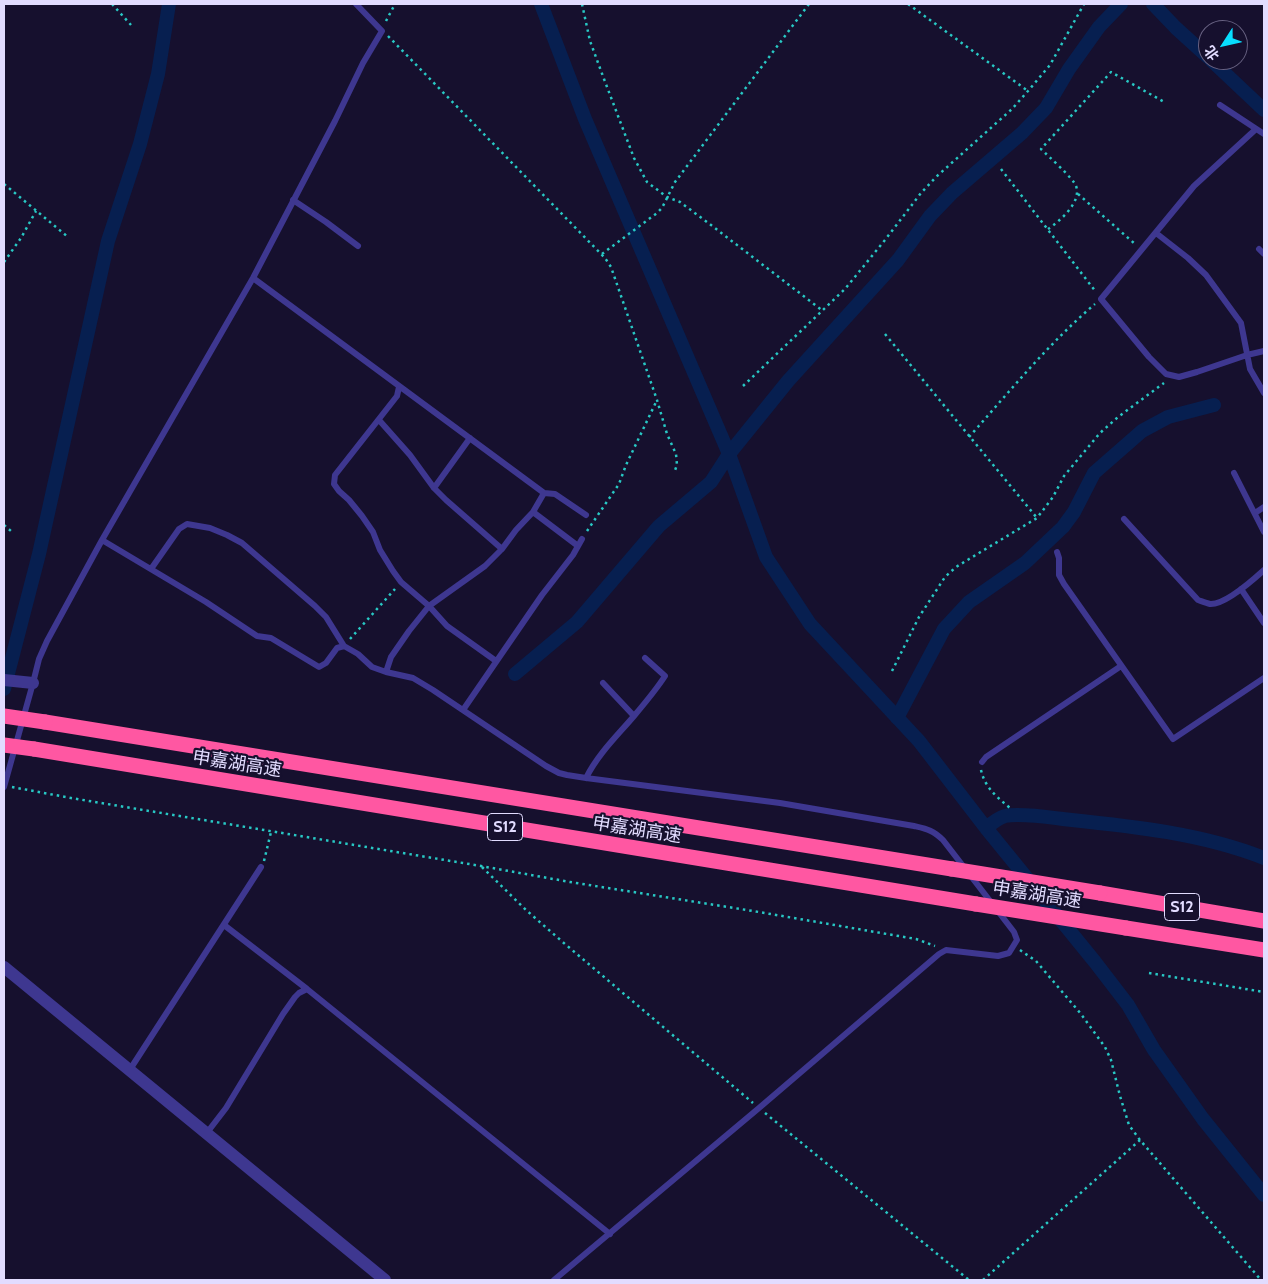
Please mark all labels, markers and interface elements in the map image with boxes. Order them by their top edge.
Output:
north arrow [1198,20,1248,70]
text: 北 [1200,42,1223,64]
street label: 申嘉湖高速 [191,746,283,782]
street label: 申嘉湖高速 [591,812,683,848]
road number: S12 [488,814,522,840]
street label: 申嘉湖高速 [991,877,1083,913]
road number: S12 [1164,894,1200,920]

